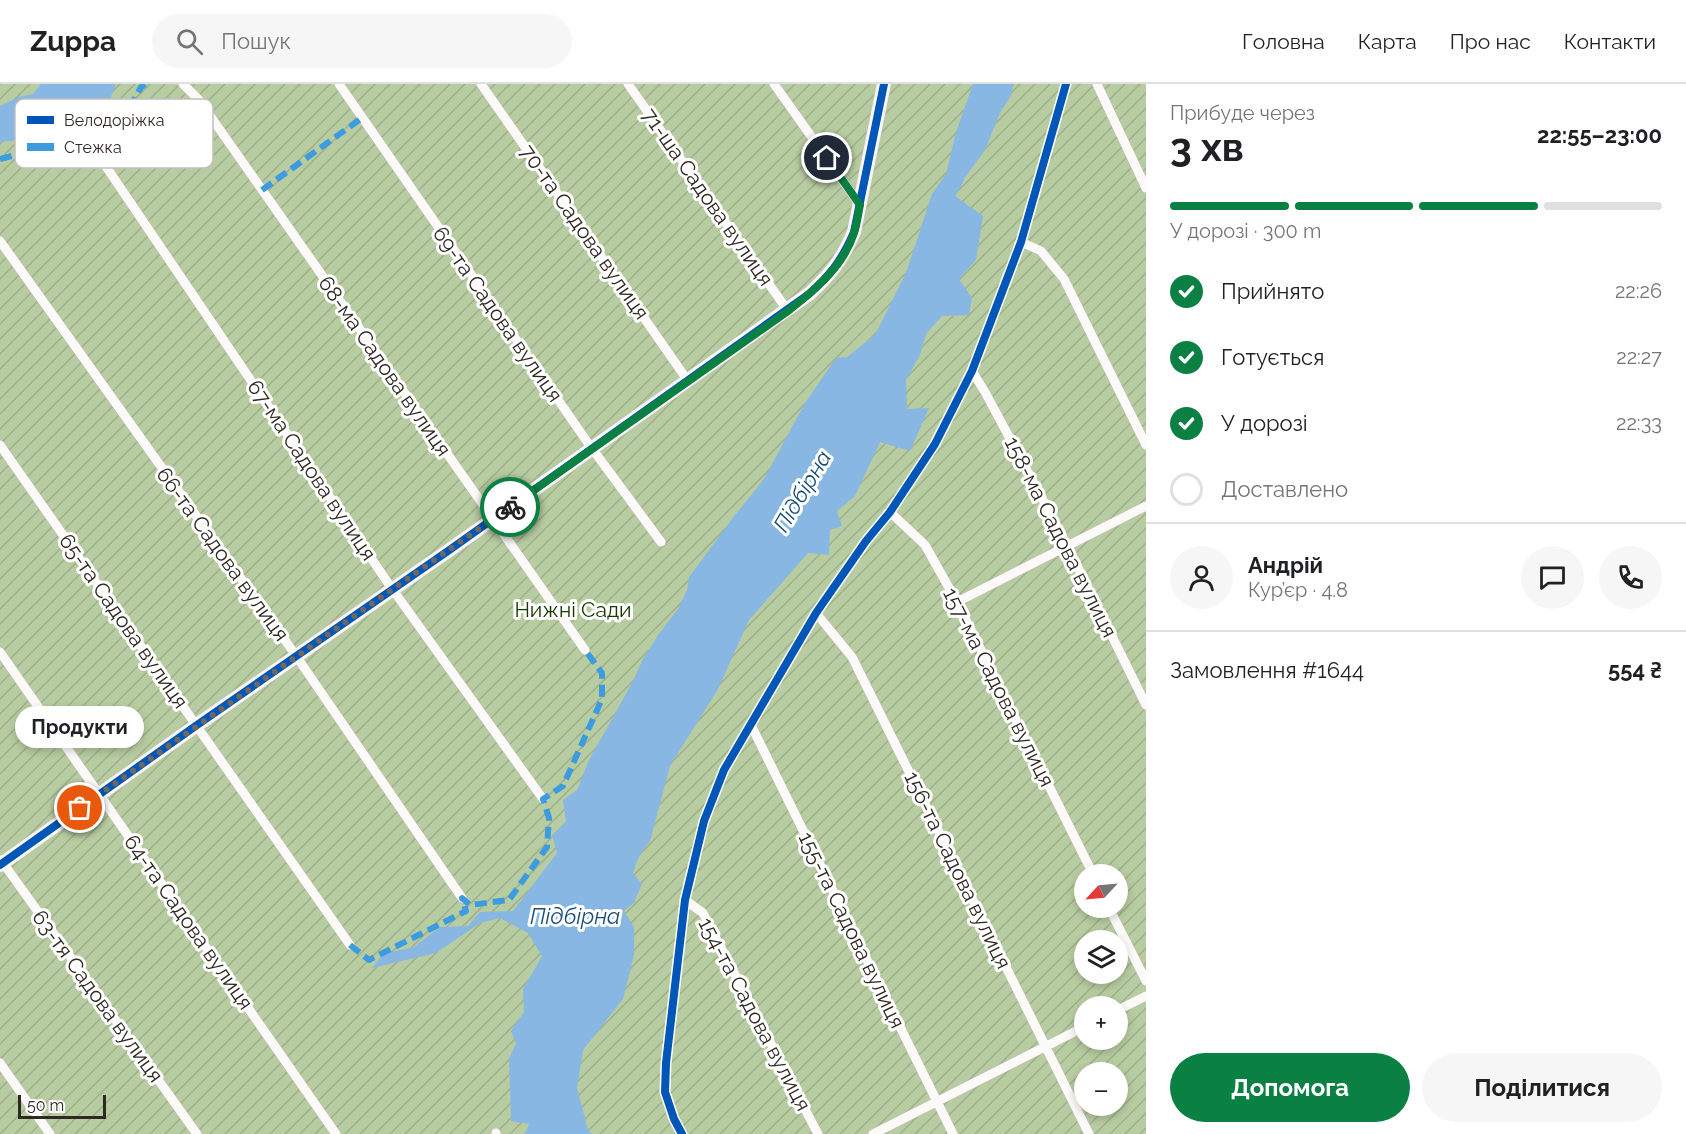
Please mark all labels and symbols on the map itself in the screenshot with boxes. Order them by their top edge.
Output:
legend [15,99,213,168]
street label: 71-ша Садова вулиця [637,103,779,291]
text: Велодоріжка [64,111,164,130]
pin [801,132,852,183]
text: Стежка [64,138,122,157]
street label: 70-та Садова вулиця [515,140,655,324]
street label: 69-та Садова вулиця [428,221,568,407]
street label: 68-ма Садова вулиця [313,271,457,461]
street label: 67-ма Садова вулиця [242,375,382,565]
street label: 158-ма Садова вулиця [999,432,1123,642]
water label: Підбірна [768,446,836,536]
street label: 66-та Садова вулиця [152,462,294,646]
courier [480,477,540,537]
street label: 65-та Садова вулиця [54,529,194,713]
street label: 157-ма Садова вулиця [938,583,1060,791]
park label: Нижні Сади [514,597,632,622]
callout: Продукти [16,706,144,748]
street label: 156-та Садова вулиця [899,767,1017,973]
pin [54,782,105,833]
street label: 155-та Садова вулиця [794,828,910,1032]
street label: 64-та Садова вулиця [119,830,259,1014]
north arrow [1074,864,1128,918]
water label: Підбірна [530,903,620,929]
street label: 63-тя Садова вулиця [27,905,169,1087]
street label: 154-та Садова вулиця [693,913,817,1115]
scale bar [18,1092,106,1120]

